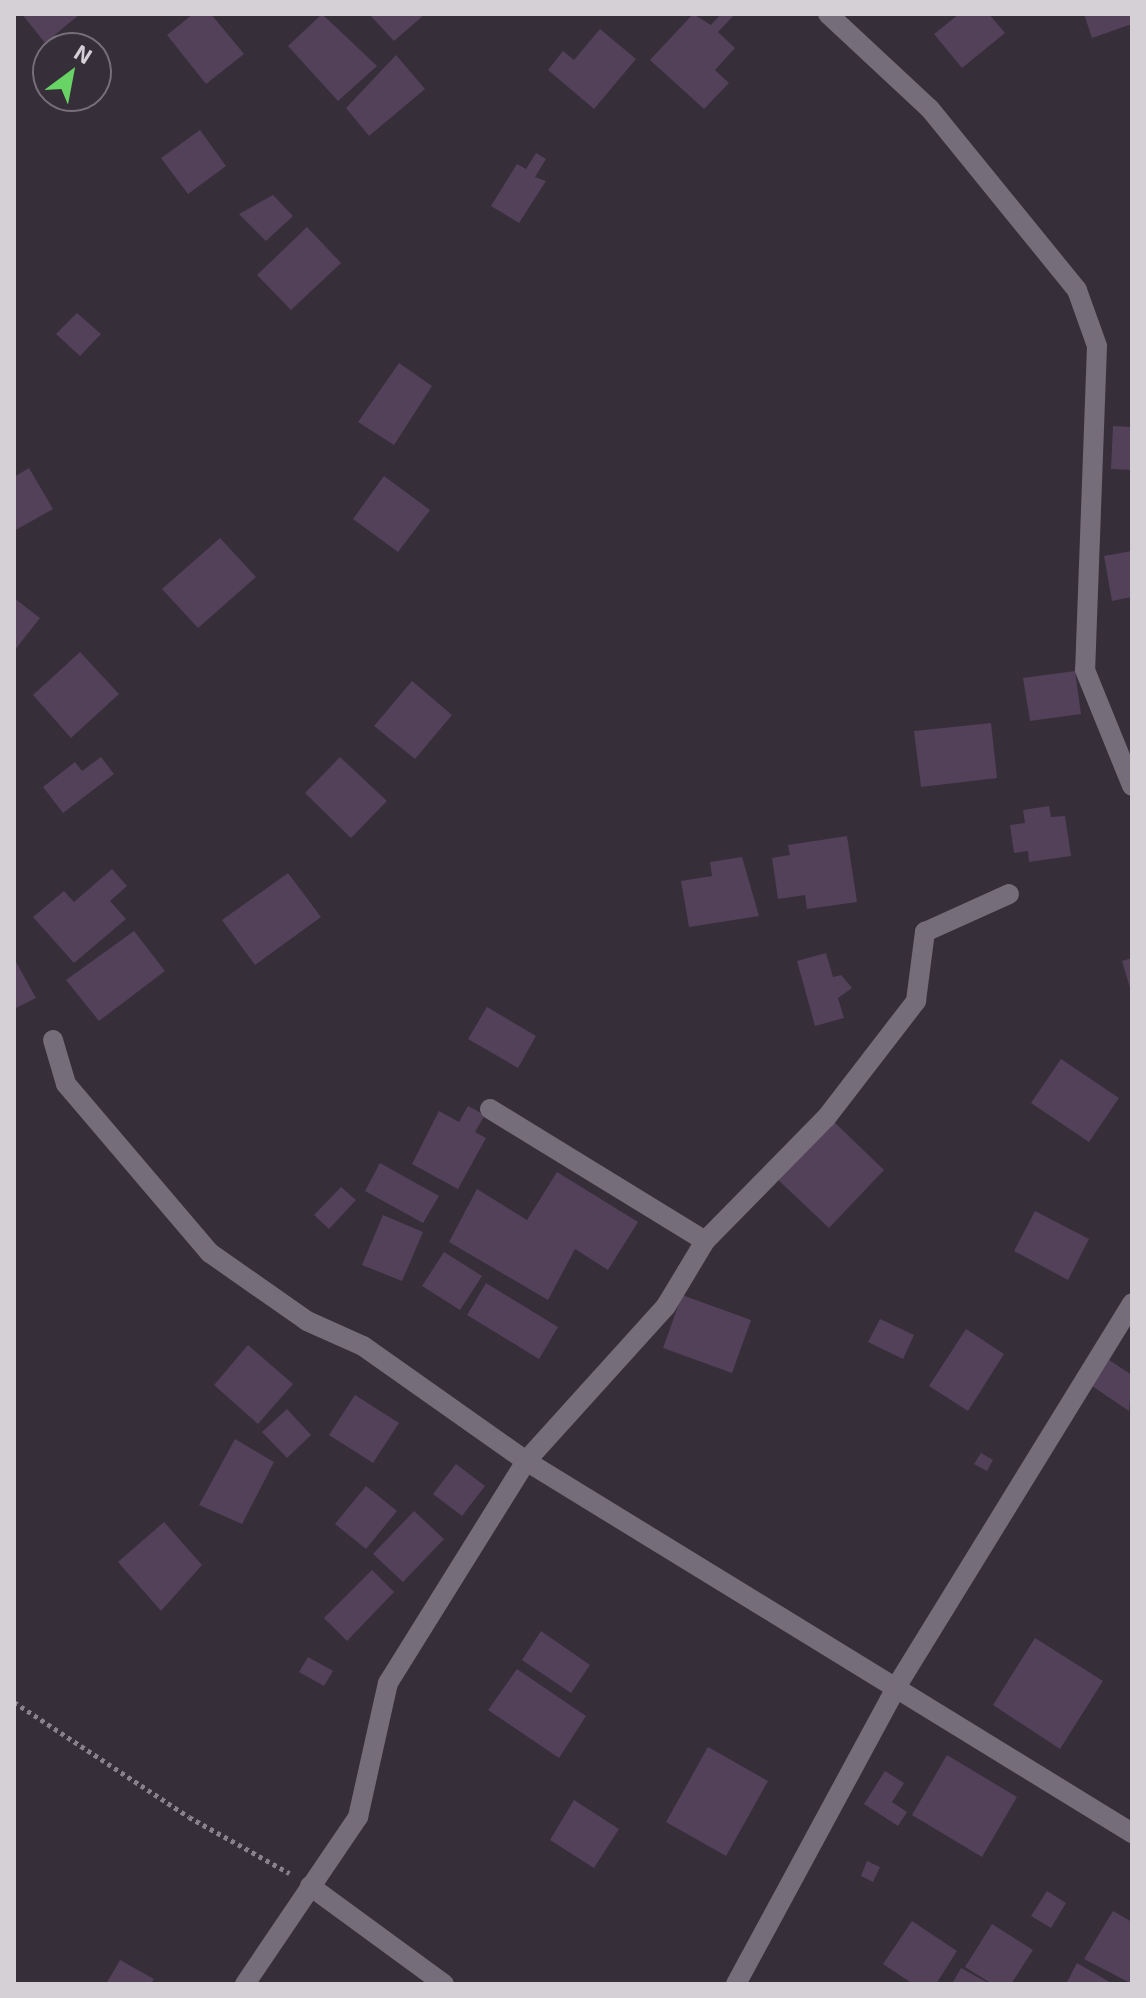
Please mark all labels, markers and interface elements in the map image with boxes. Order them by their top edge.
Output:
north arrow [32,32,112,112]
text: N [70,38,97,69]

